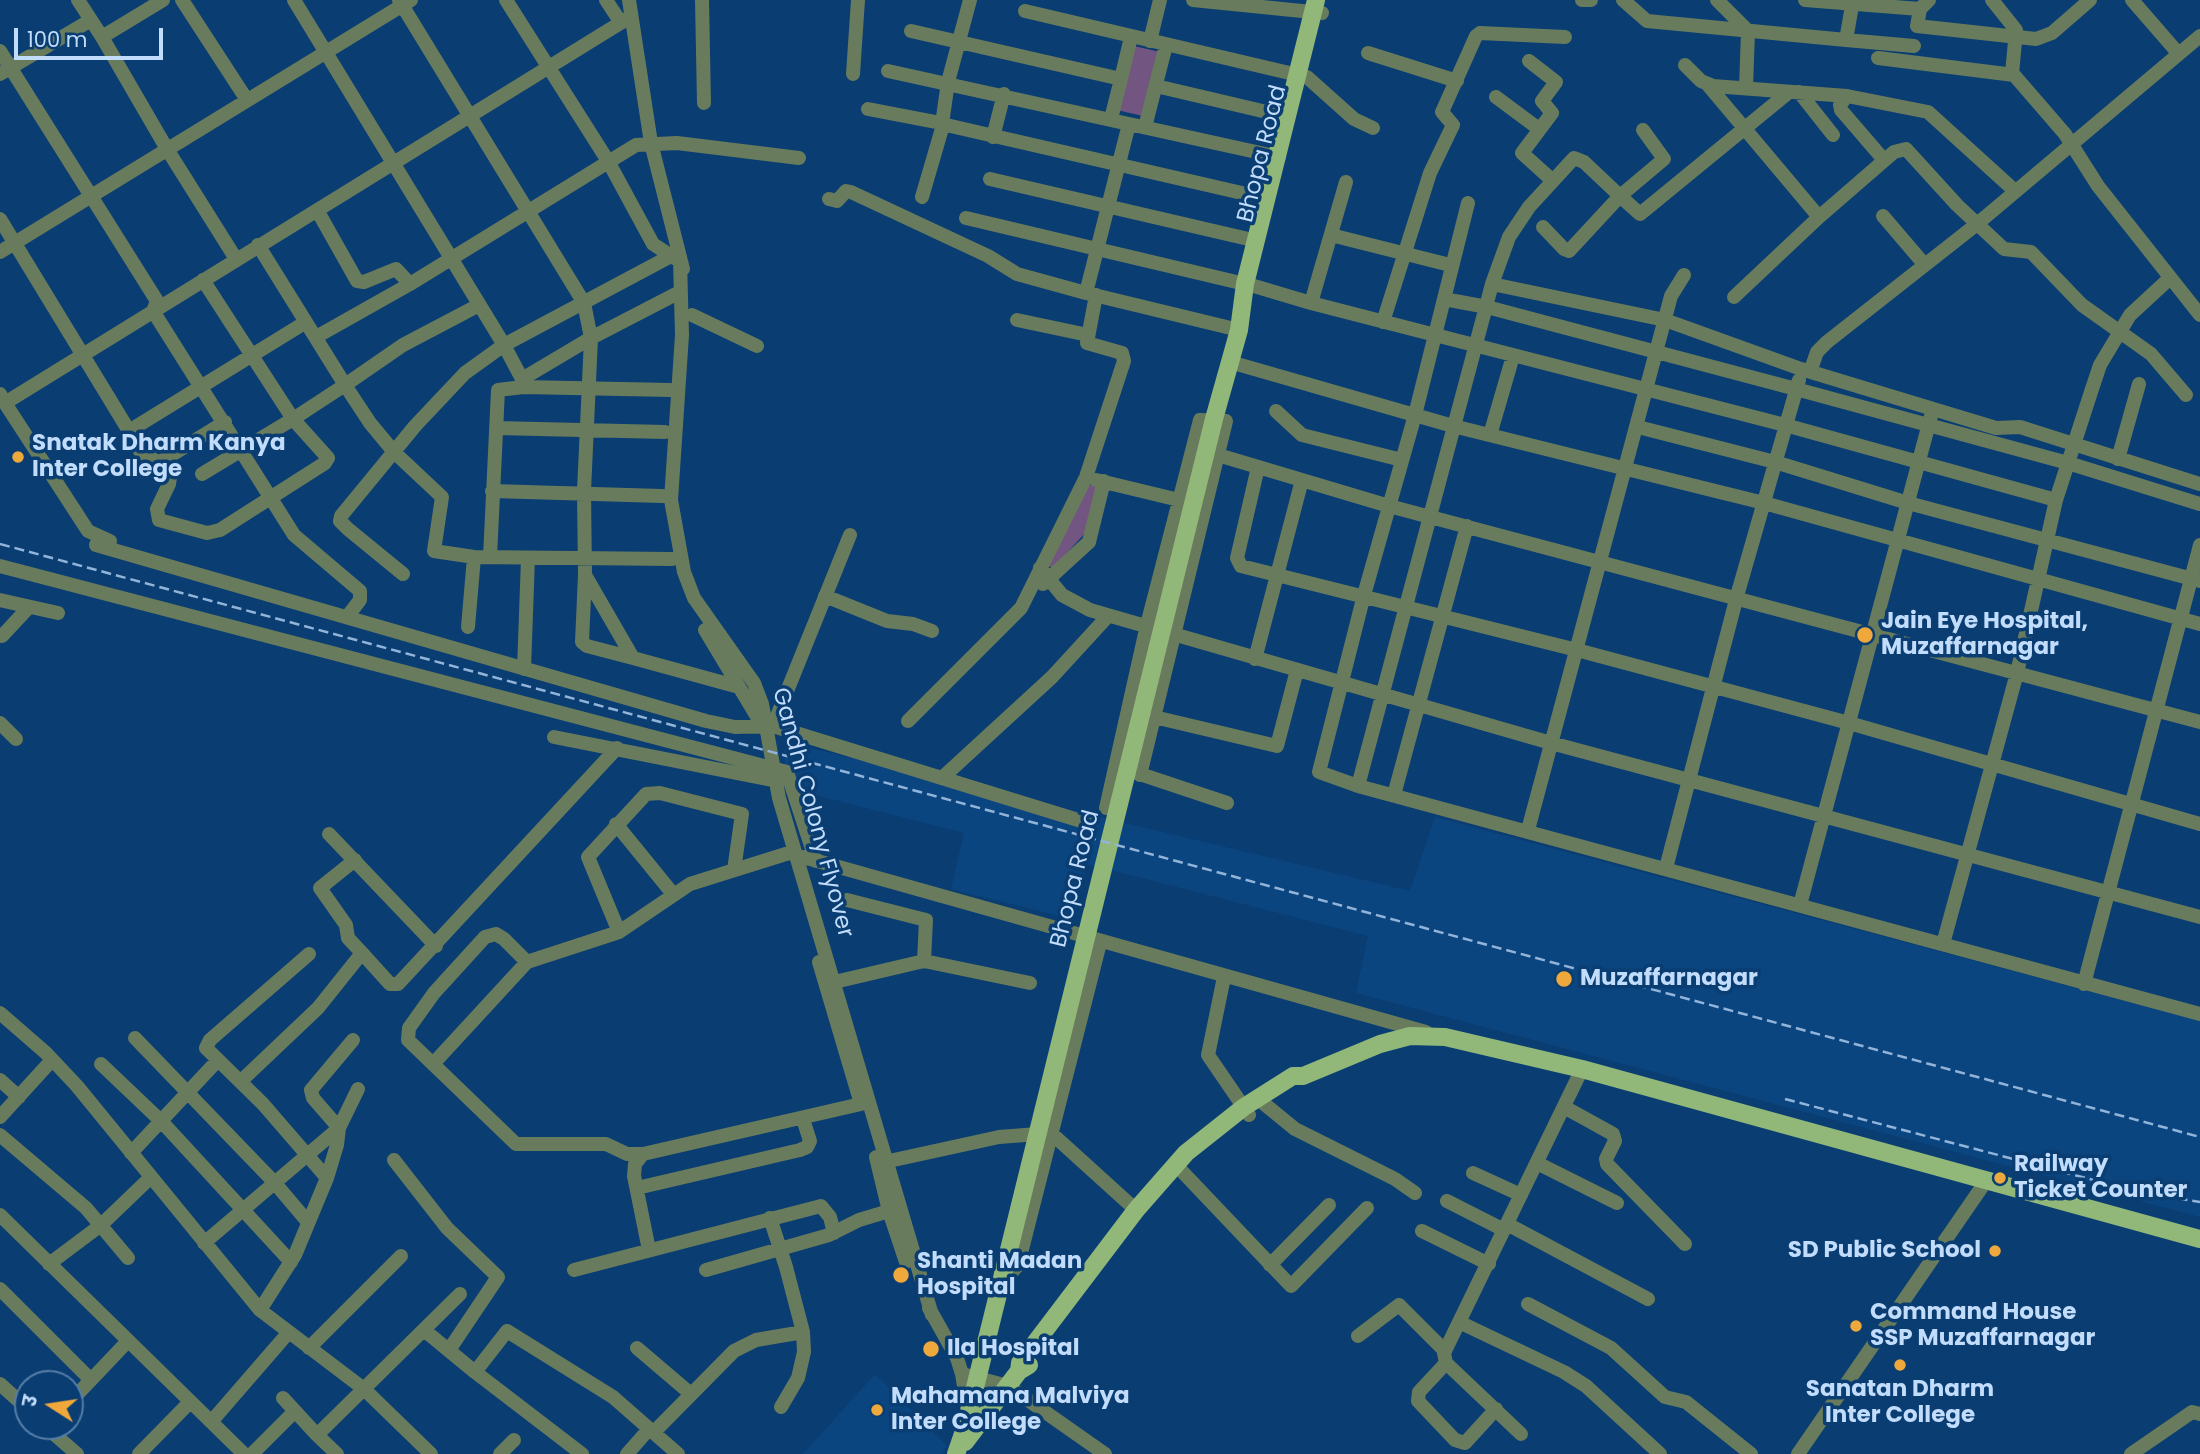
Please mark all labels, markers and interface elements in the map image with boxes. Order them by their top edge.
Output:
scale bar [18,14,166,58]
text: 100 m [27,25,87,54]
street label: Bhopa Road [1233,82,1293,226]
place label: Snatak Dharm Kanya Inter College [32,430,286,484]
marker: Snatak Dharm Kanya Inter College [10,449,26,465]
place label: Jain Eye Hospital, Muzaffarnagar [1881,608,2088,662]
marker: Jain Eye Hospital, Muzaffarnagar [1855,625,1875,645]
street label: Gandhi Colony Flyover [765,685,859,941]
street label: Bhopa Road [1046,807,1106,951]
place label: Muzaffarnagar [1580,965,1758,993]
marker: Muzaffarnagar [1554,969,1574,989]
place label: Railway Ticket Counter [2014,1151,2187,1205]
marker: Railway Ticket Counter [1992,1170,2008,1186]
place label: SD Public School [1788,1237,1981,1265]
marker: SD Public School [1987,1243,2003,1259]
place label: Shanti Madan Hospital [917,1248,1082,1302]
marker: Shanti Madan Hospital [891,1265,911,1285]
place label: Command House SSP Muzaffarnagar [1870,1299,2095,1353]
marker: Command House SSP Muzaffarnagar [1848,1318,1864,1334]
place label: Ila Hospital [947,1335,1080,1363]
marker: Ila Hospital [921,1339,941,1359]
marker: Sanatan Dharm Inter College [1892,1357,1908,1373]
north arrow [14,1370,84,1440]
place label: Sanatan Dharm Inter College [1806,1376,1994,1430]
place label: Mahamana Malviya Inter College [891,1383,1130,1437]
text: उ [16,1393,44,1409]
marker: Mahamana Malviya Inter College [869,1402,885,1418]

